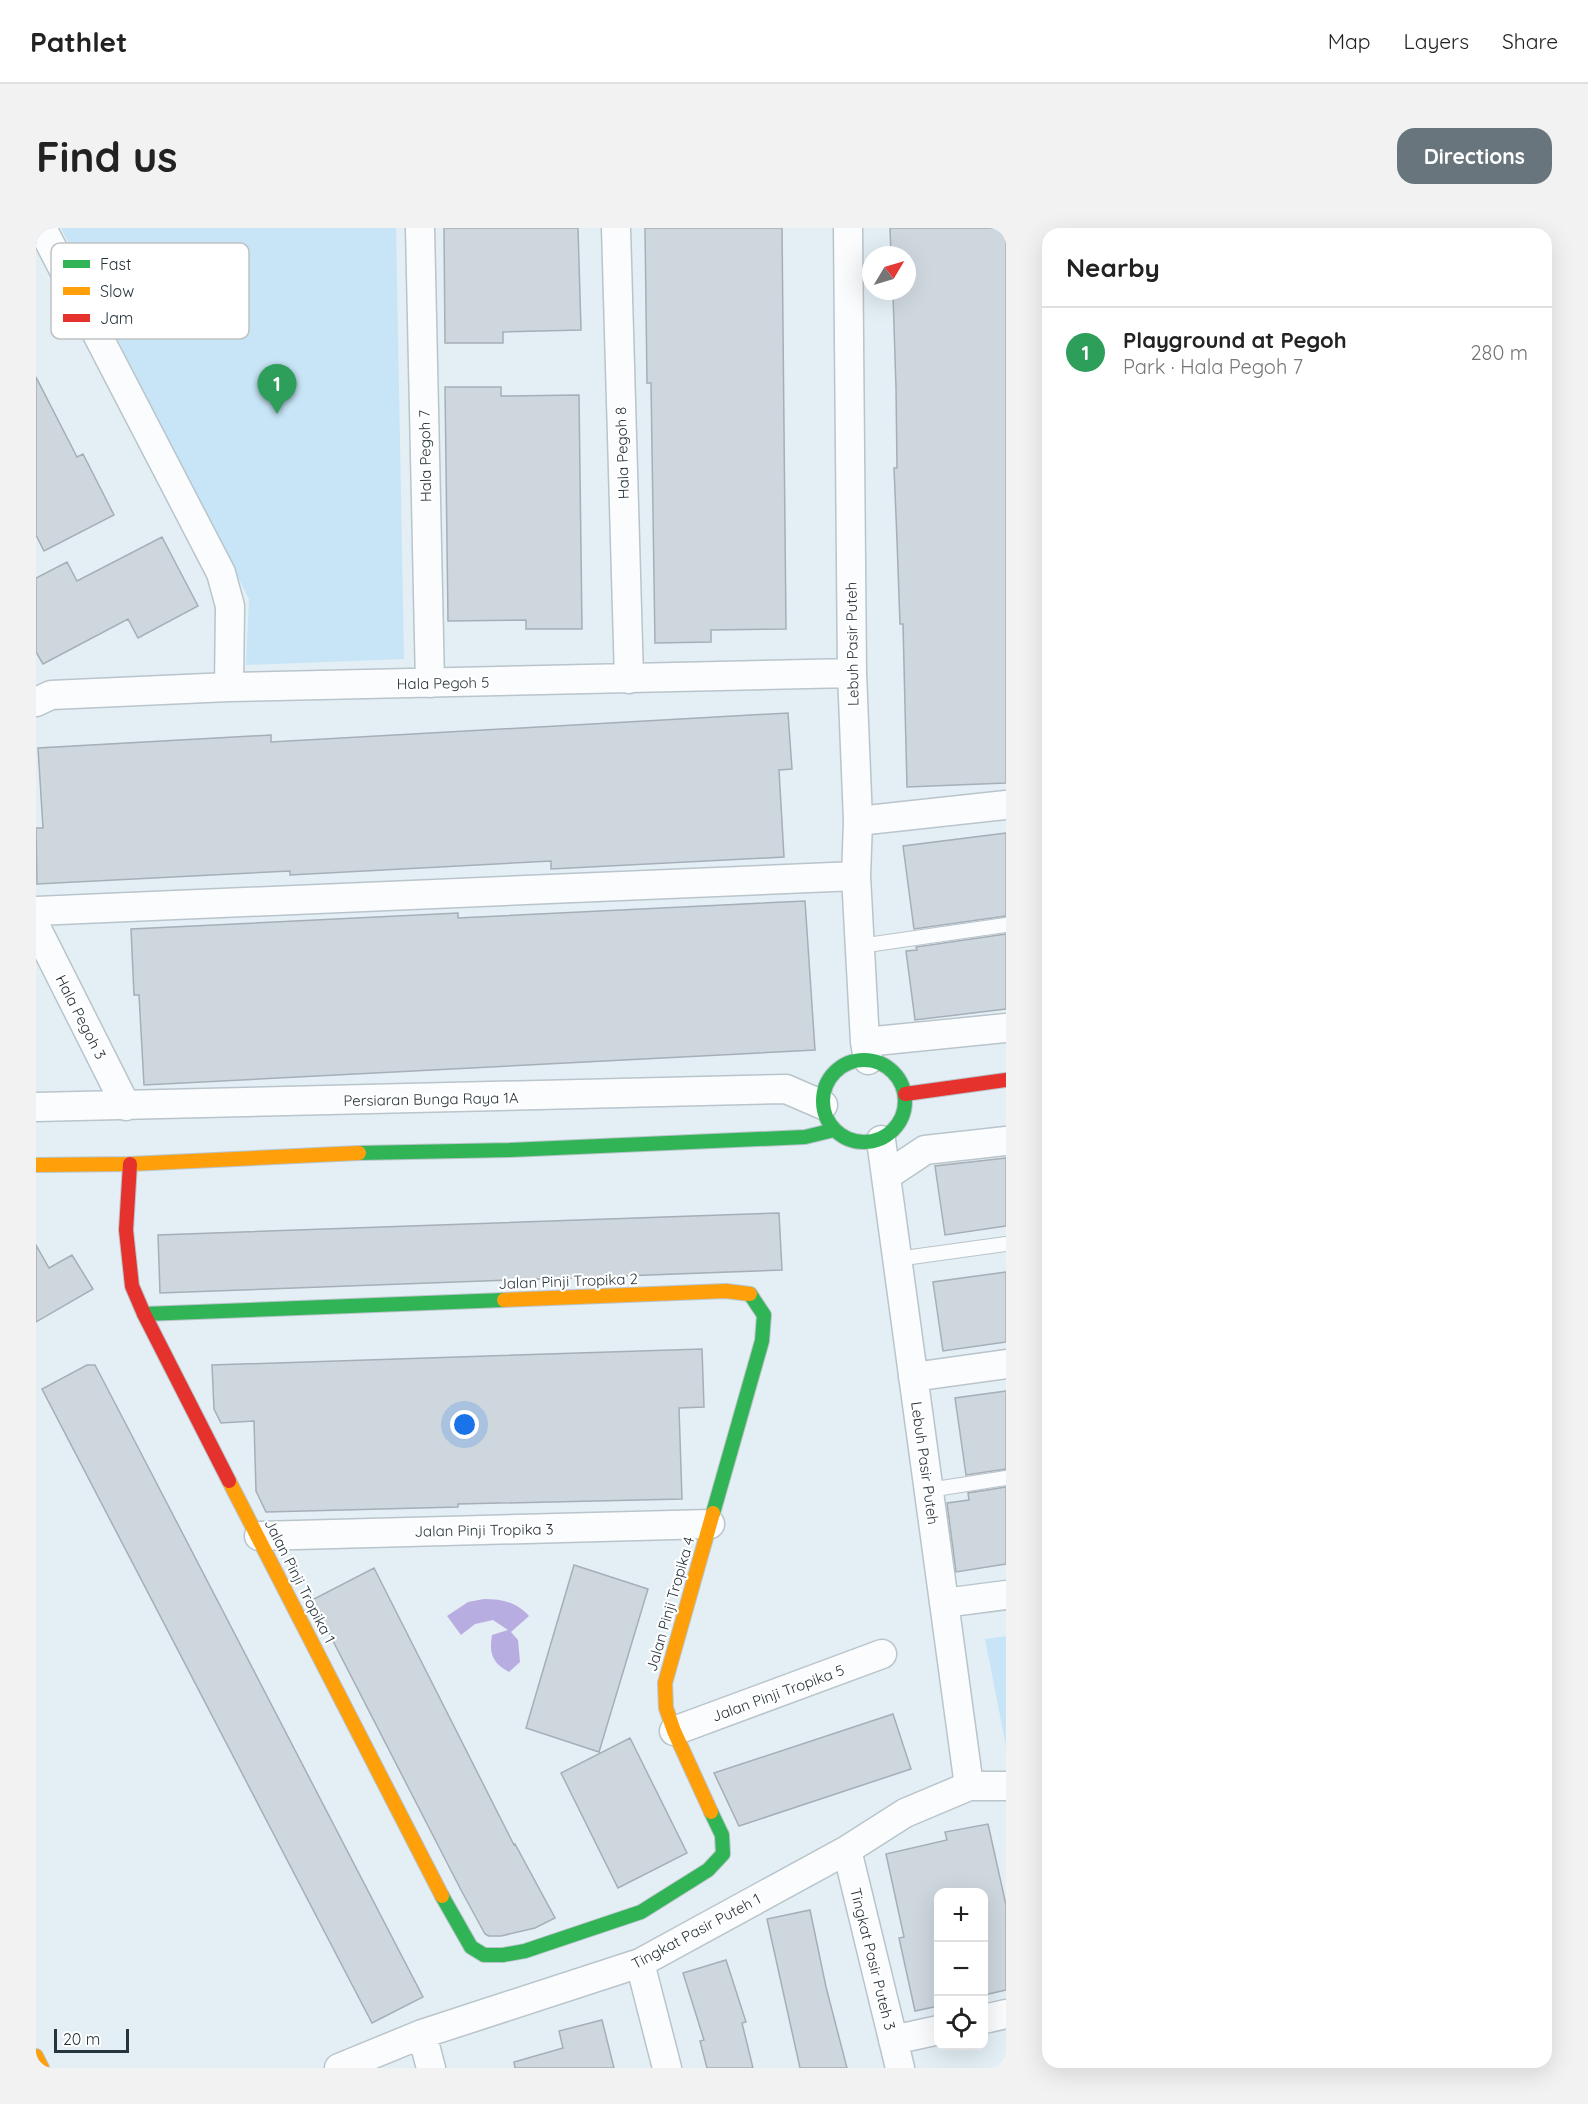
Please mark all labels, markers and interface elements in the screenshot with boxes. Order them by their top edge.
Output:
text: Pathlet [30,24,127,59]
text: Map [1328,28,1371,54]
text: Layers [1404,28,1469,54]
text: Share [1502,28,1558,54]
button: Directions [1397,128,1552,184]
text: Find us [36,130,178,183]
legend [51,243,249,339]
north arrow [862,246,916,300]
text: Nearby [1066,251,1160,284]
text: Fast [100,254,131,274]
text: Slow [100,281,134,301]
text: Jam [100,308,133,328]
text: Playground at Pegoh [1123,326,1347,354]
text: 1 [1082,340,1089,365]
text: 280 m [1471,340,1528,365]
text: Park · Hala Pegoh 7 [1123,354,1303,379]
pin: 1 [258,364,296,414]
street label: Hala Pegoh 8 [611,406,633,500]
street label: Hala Pegoh 7 [415,409,435,502]
street label: Lebuh Pasir Puteh [841,582,863,706]
street label: Hala Pegoh 5 [397,673,489,693]
street label: Hala Pegoh 3 [52,972,110,1063]
street label: Persiaran Bunga Raya 1A [343,1088,519,1110]
street label: Jalan Pinji Tropika 2 [498,1269,638,1293]
street label: Lebuh Pasir Puteh [907,1400,943,1526]
your location [450,1410,479,1439]
street label: Jalan Pinji Tropika 1 [260,1516,340,1646]
street label: Jalan Pinji Tropika 3 [414,1519,554,1541]
street label: Jalan Pinji Tropika 4 [642,1534,698,1674]
street label: Jalan Pinji Tropika 5 [709,1660,847,1726]
street label: Tingkat Pasir Puteh 3 [846,1886,900,2032]
map controls [934,1888,988,2050]
button: + [934,1888,988,1942]
street label: Tingkat Pasir Puteh 1 [628,1889,764,1973]
button: − [934,1942,988,1996]
button: locate [934,1996,988,2050]
scale bar [54,2026,129,2054]
text: 20 m [63,2029,100,2049]

